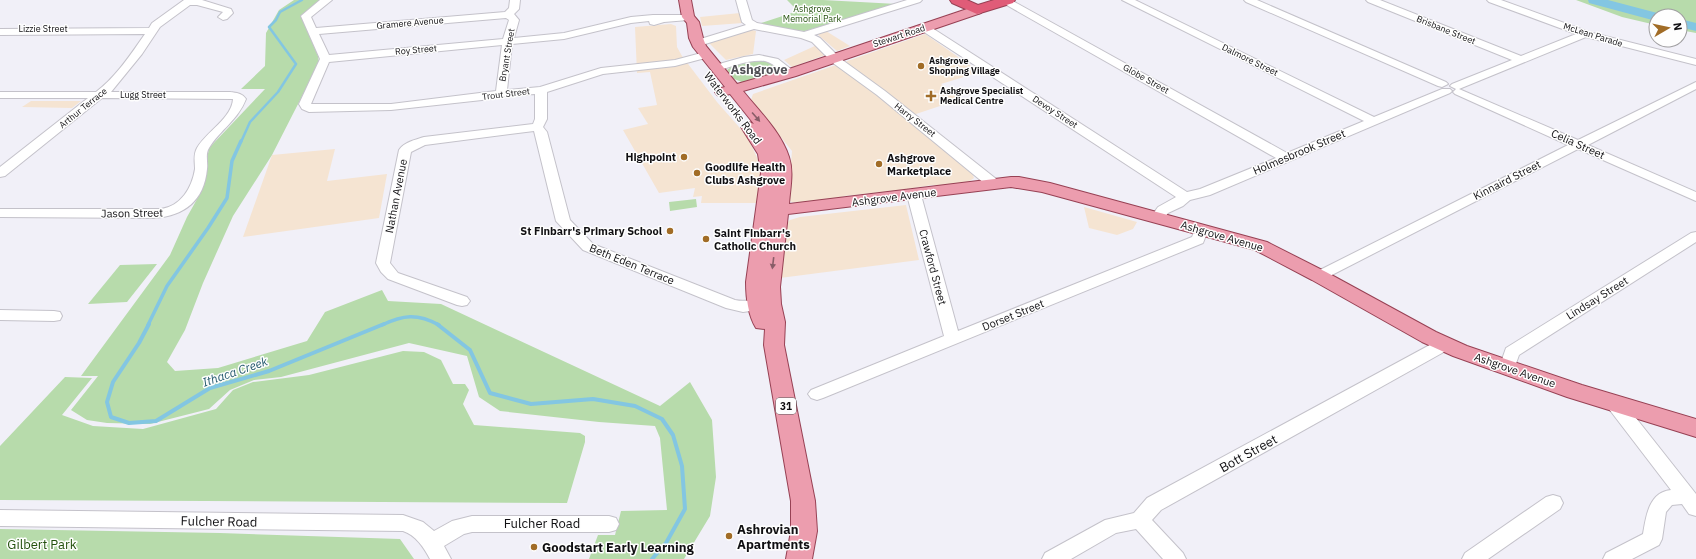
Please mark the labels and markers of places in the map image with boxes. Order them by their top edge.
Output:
place label: Ashgrove Shopping Village [929,55,1000,76]
marker: Ashgrove Shopping Village [916,61,926,71]
place label: Ashgrove Specialist Medical Centre [940,85,1024,106]
marker: Ashgrove Specialist Medical Centre [925,90,937,102]
place label: Highpoint [625,150,676,164]
place label: Ashgrove Marketplace [887,151,951,178]
marker: Highpoint [679,152,689,162]
marker: Ashgrove Marketplace [874,159,884,169]
place label: Goodlife Health Clubs Ashgrove [705,160,786,187]
marker: Goodlife Health Clubs Ashgrove [692,168,702,178]
place label: St Finbarr's Primary School [520,224,663,238]
marker: St Finbarr's Primary School [665,226,675,236]
place label: Saint Finbarr's Catholic Church [714,226,796,253]
marker: Saint Finbarr's Catholic Church [701,234,711,244]
place label: Ashrovian Apartments [737,521,810,553]
marker: Ashrovian Apartments [724,531,734,541]
place label: Goodstart Early Learning [542,539,694,556]
marker: Goodstart Early Learning [529,542,539,552]

